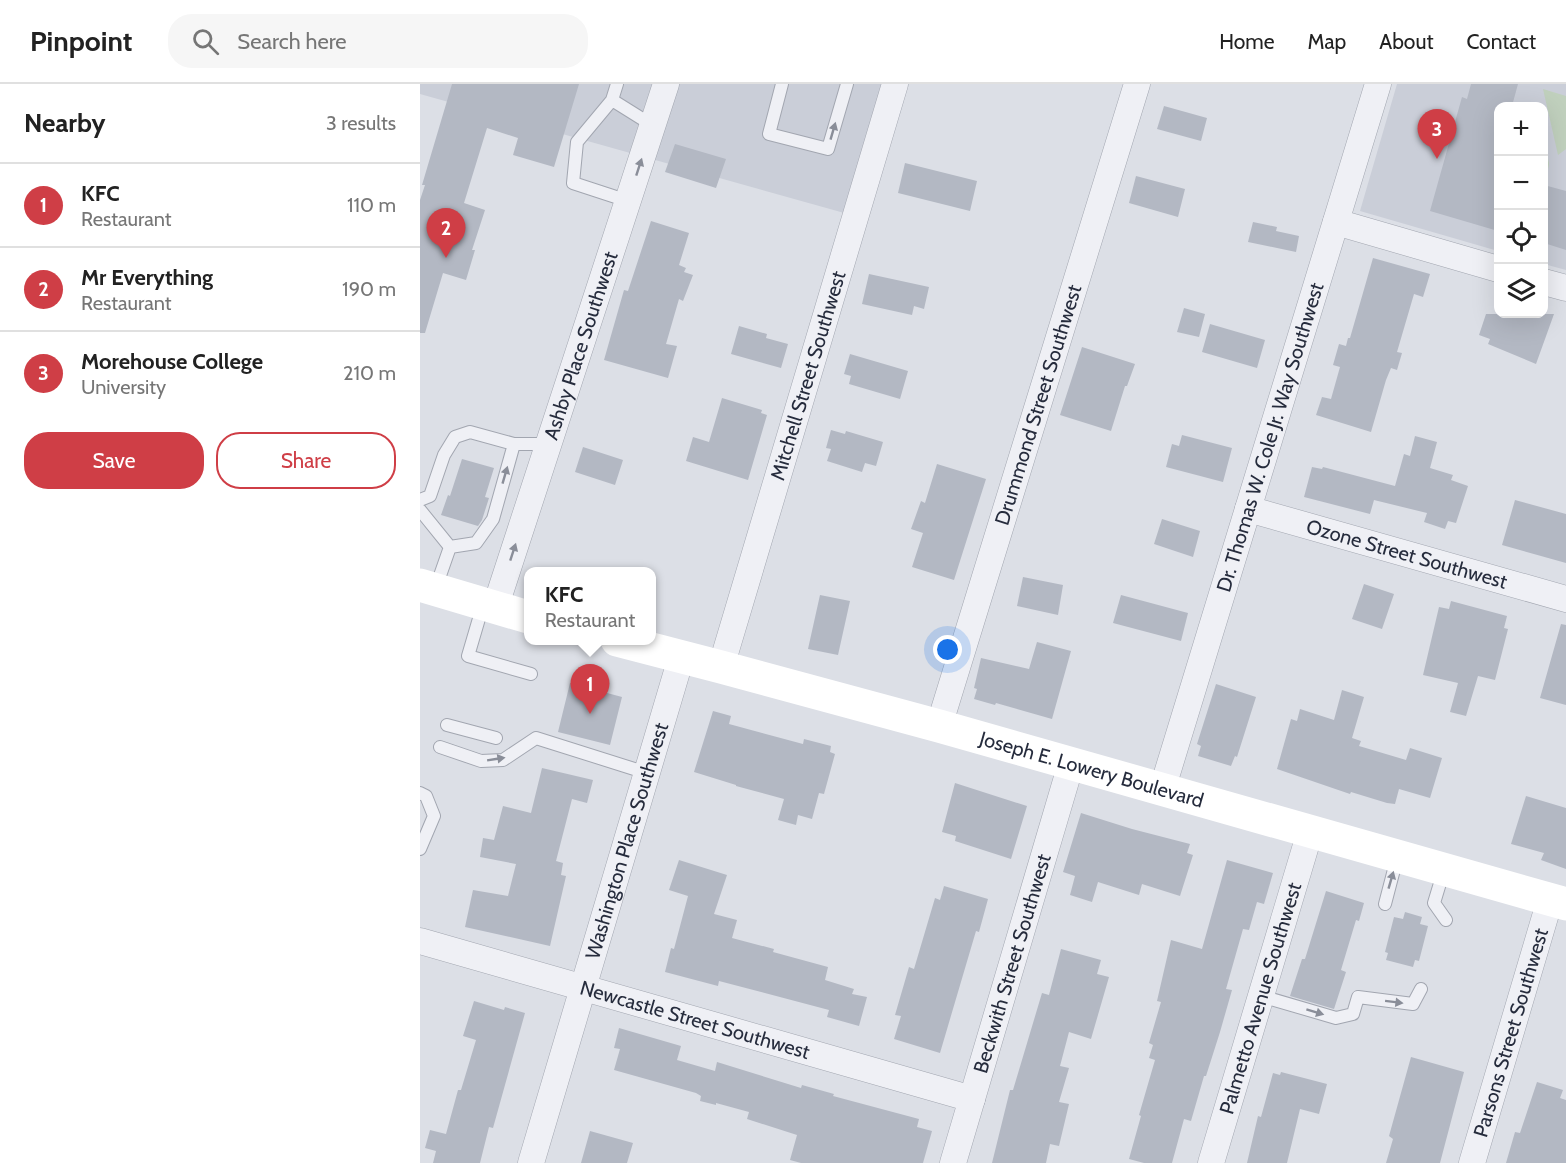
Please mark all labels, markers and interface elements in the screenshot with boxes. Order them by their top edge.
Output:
search box [168,14,588,68]
text: Pinpoint [30,24,132,58]
icon: search [189,25,222,58]
text: Search here [237,28,347,55]
text: Home [1219,29,1275,54]
text: Map [1308,29,1346,54]
text: About [1379,29,1433,54]
text: Contact [1466,29,1536,54]
map controls [1494,102,1548,318]
button: + [1494,102,1548,156]
text: Nearby [24,107,105,139]
pin: 3 [1418,110,1456,159]
text: 3 results [326,111,396,135]
one-way arrow [829,122,838,140]
button: − [1494,156,1548,210]
one-way arrow [634,158,644,176]
text: KFC [81,180,120,207]
text: 1 [40,193,47,217]
text: 110 m [347,193,396,217]
text: Restaurant [81,207,172,231]
pin: 2 [426,208,466,258]
button: locate [1494,210,1548,264]
street label: Ashby Place Southwest [539,248,623,443]
text: Mr Everything [81,264,213,291]
button: layers [1494,264,1548,318]
street label: Mitchell Street Southwest [765,268,851,483]
text: 2 [38,277,49,301]
text: 190 m [342,277,396,301]
street label: Dr. Thomas W. Cole Jr. Way Southwest [1211,279,1329,595]
street label: Drummond Street Southwest [990,282,1086,528]
text: Restaurant [81,291,172,315]
text: Morehouse College [81,348,263,375]
text: 3 [38,361,49,385]
text: 210 m [343,361,396,385]
text: University [81,375,166,399]
button: Save [24,432,204,489]
button: Share [216,432,396,489]
one-way arrow [501,466,510,484]
street label: Ozone Street Southwest [1304,514,1510,594]
one-way arrow [509,543,518,561]
popup [524,567,656,645]
text: KFC [545,581,583,608]
text: Restaurant [545,608,635,632]
your location [933,635,962,664]
pin: 1 [570,664,610,714]
street label: Washington Place Southwest [580,720,673,962]
street label: Joseph E. Lowery Boulevard [976,726,1206,813]
one-way arrow [487,754,506,763]
street label: Beckwith Street Southwest [968,851,1056,1076]
one-way arrow [1387,871,1397,889]
street label: Palmetto Avenue Southwest [1214,879,1306,1117]
street label: Parsons Street Southwest [1468,925,1553,1140]
street label: Newcastle Street Southwest [577,975,813,1064]
one-way arrow [1384,997,1403,1006]
one-way arrow [1306,1008,1324,1017]

